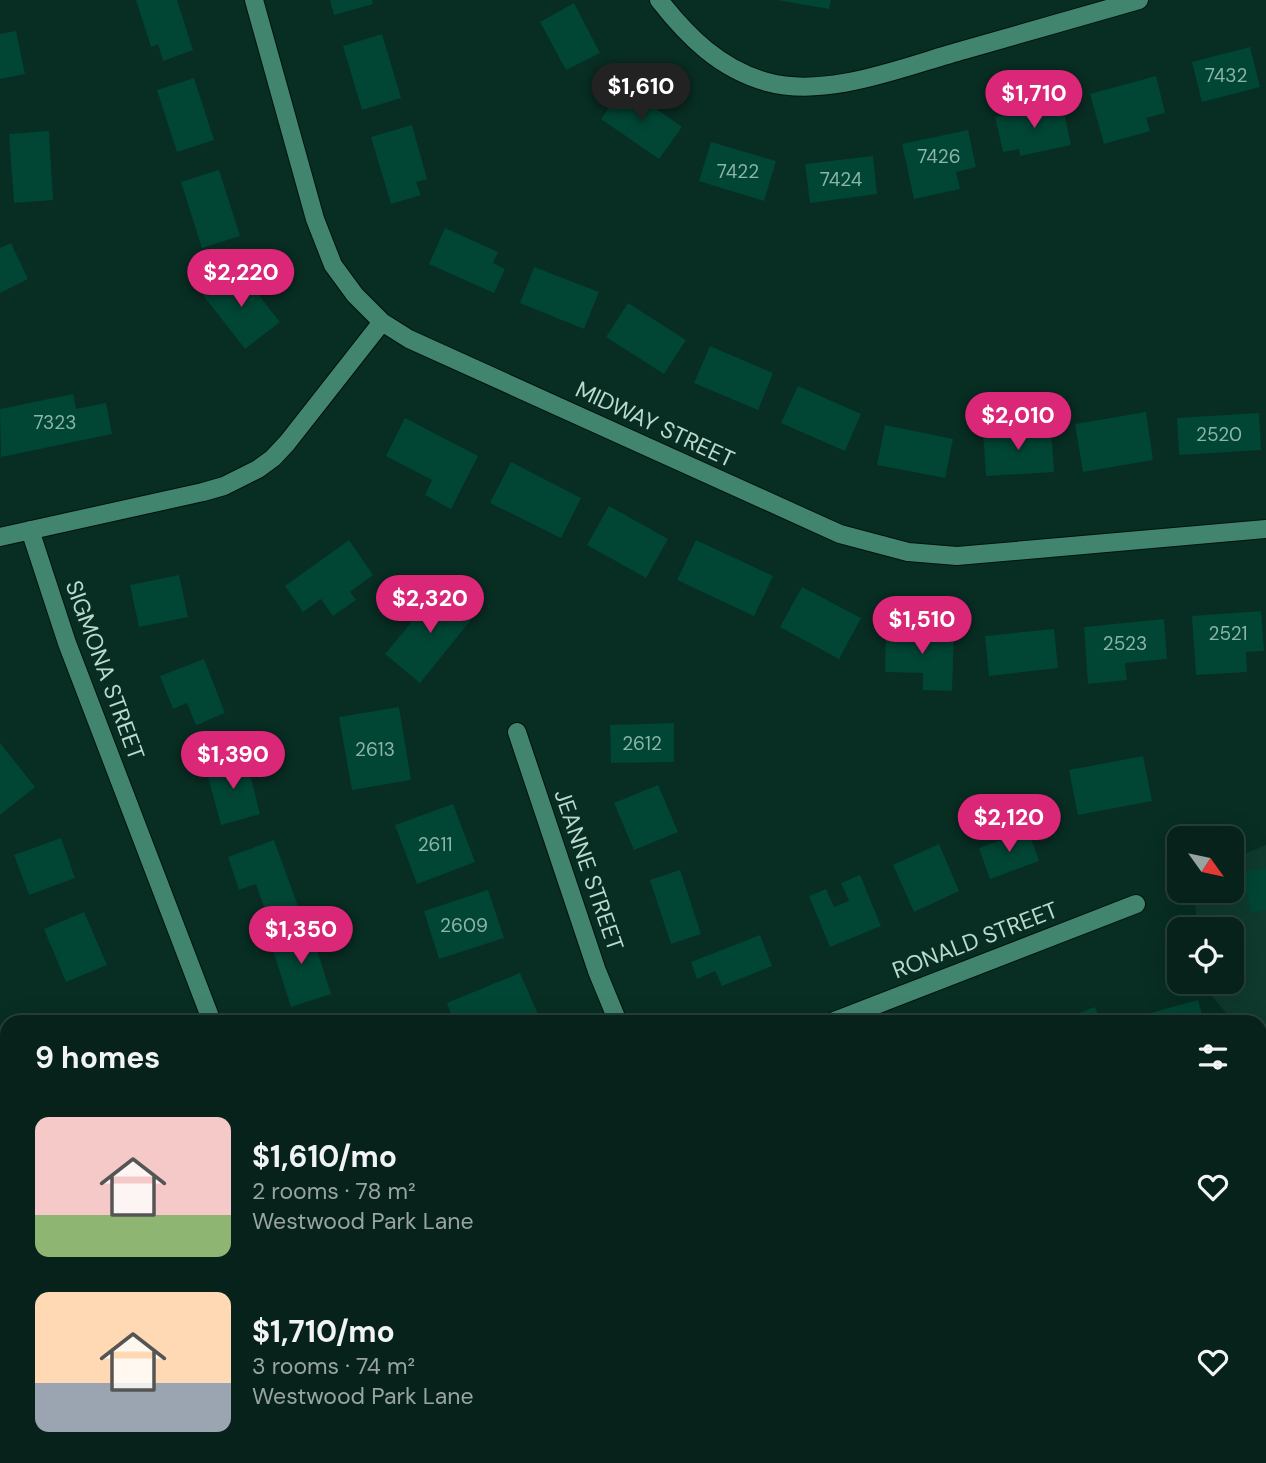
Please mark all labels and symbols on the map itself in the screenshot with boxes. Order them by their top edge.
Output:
house number: 7432 [1205,63,1247,88]
pin: $1,610 [584,64,698,123]
pin: $1,710 [977,71,1091,130]
house number: 7426 [917,144,961,169]
house number: 7422 [717,159,759,184]
house number: 7424 [820,167,862,192]
pin: $2,220 [184,250,298,309]
street label: MIDWAY STREET [571,374,739,474]
pin: $2,010 [961,392,1075,452]
house number: 7323 [33,410,77,435]
house number: 2520 [1196,422,1242,447]
street label: SIGMONA STREET [59,576,151,764]
pin: $2,320 [373,576,487,635]
pin: $1,510 [865,596,979,656]
house number: 2521 [1208,621,1248,646]
house number: 2523 [1103,631,1147,656]
house number: 2612 [622,731,662,756]
pin: $1,390 [176,732,290,791]
house number: 2613 [355,737,395,762]
street label: JEANNE STREET [547,785,631,955]
pin: $2,120 [952,794,1066,854]
north arrow [1167,826,1244,903]
house number: 2611 [418,832,452,857]
street label: RONALD STREET [888,895,1062,985]
pin: $1,350 [244,906,358,966]
house number: 2609 [440,913,488,938]

